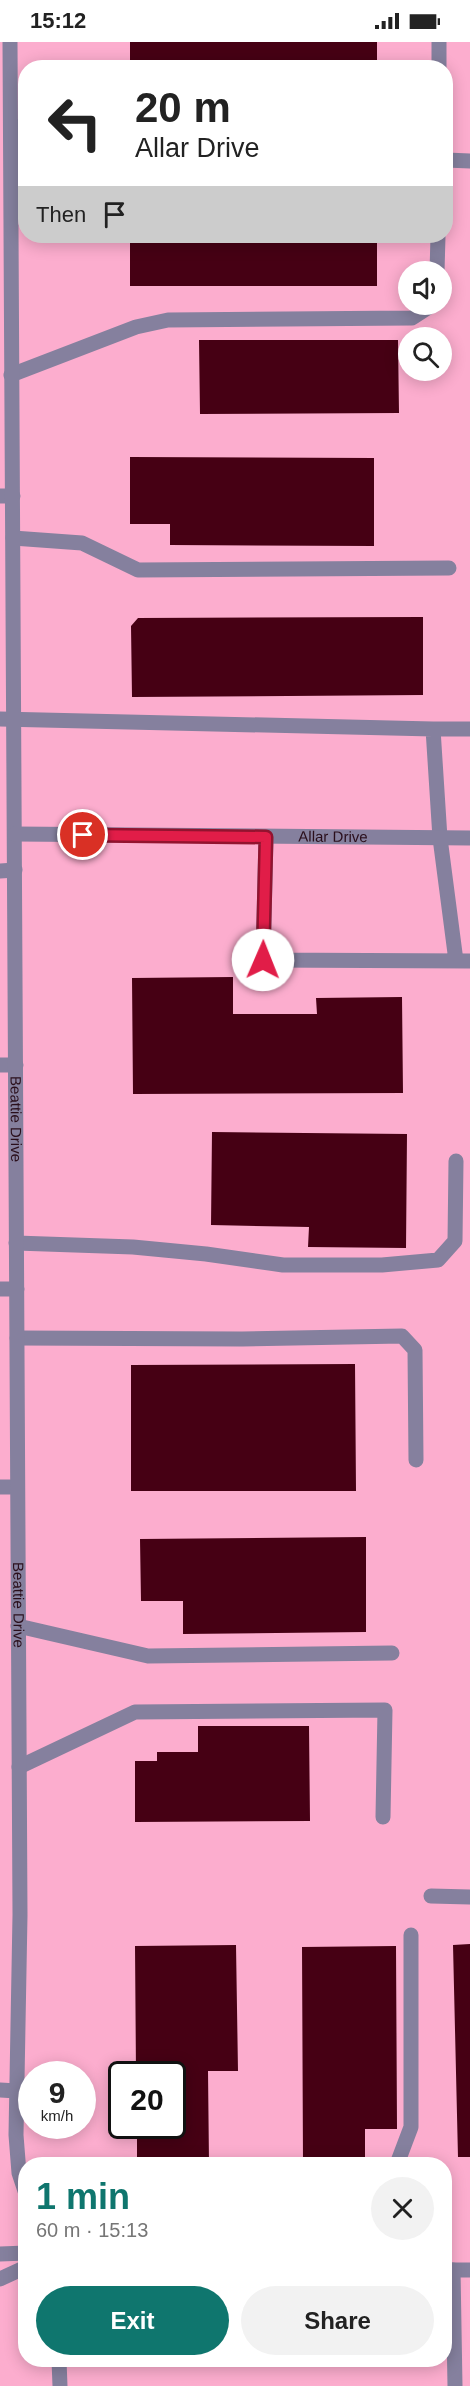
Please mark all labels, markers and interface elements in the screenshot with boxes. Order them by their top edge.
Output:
text: 15:12 [30,8,86,33]
icon: left [36,84,114,162]
text: 20 m [135,84,231,131]
text: Allar Drive [135,133,260,163]
icon: arrive [98,198,131,231]
text: Then [36,202,86,227]
map controls [398,261,452,381]
button: sound [398,261,452,315]
button: search [398,327,452,381]
pin [57,809,108,860]
icon: arrive [66,818,99,851]
street label: Allar Drive [298,827,368,845]
position arrow [231,928,295,992]
street label: Beattie Drive [8,1076,25,1162]
street label: Beattie Drive [10,1562,28,1648]
speed limit sign: 20 [108,2061,186,2139]
text: 9 [49,2076,65,2109]
text: km/h [41,2107,73,2124]
text: 1 min [36,2176,130,2217]
button: close [371,2177,434,2240]
text: 60 m · 15:13 [36,2219,148,2241]
button: Exit [36,2286,229,2355]
button: Share [241,2286,434,2355]

